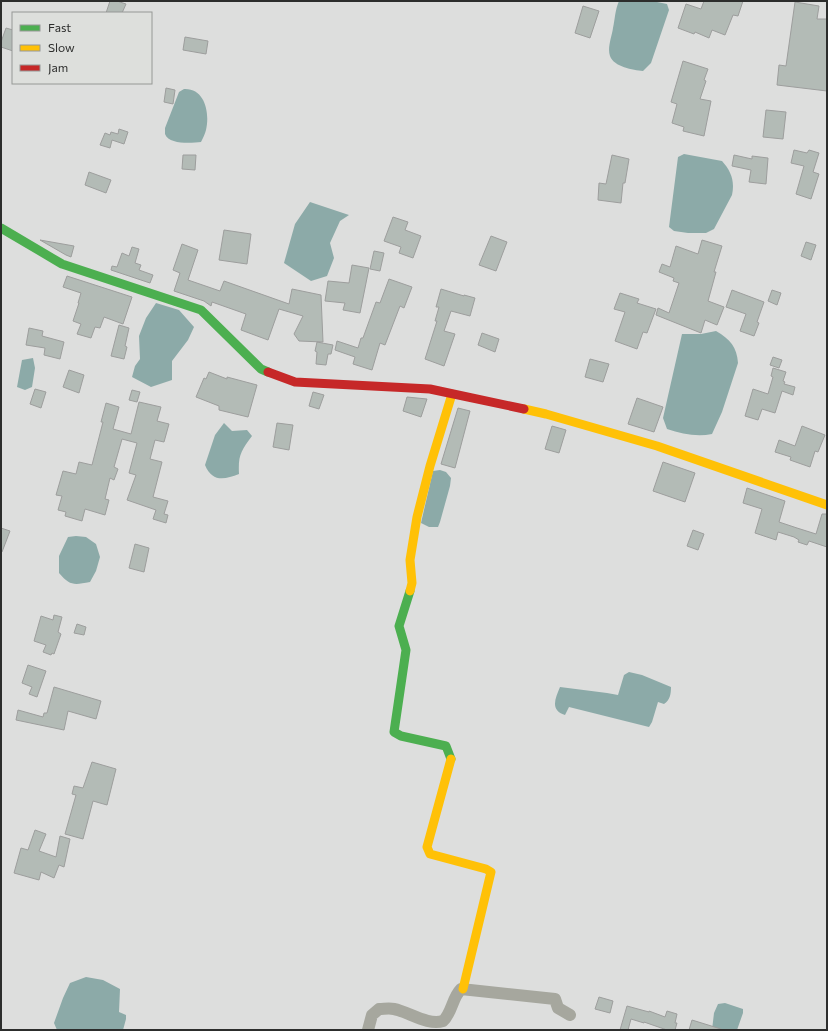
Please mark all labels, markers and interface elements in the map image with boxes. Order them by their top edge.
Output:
legend [12,12,152,84]
text: Fast [48,20,71,34]
text: Slow [48,40,75,54]
text: Jam [48,60,68,75]

